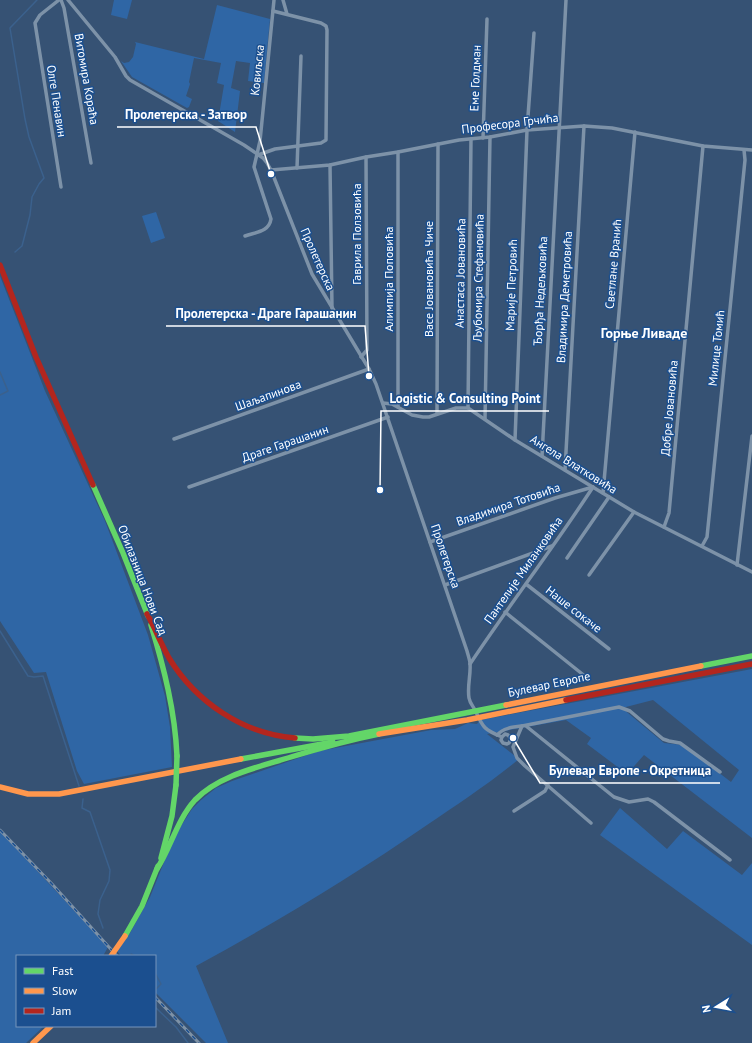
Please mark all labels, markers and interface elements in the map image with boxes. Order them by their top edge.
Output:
street label: Витомира Кораћа [72,32,102,126]
street label: Ковиљска [247,44,267,96]
street label: Еме Голдман [466,44,484,112]
street label: Олге Пенавин [44,64,70,138]
callout: Пролетерска - Затвор [117,102,256,127]
text: Пролетерска - Затвор [125,106,247,123]
street label: Професора Грчића [461,110,559,136]
street label: Гаврила Ползовића [349,183,364,285]
street label: Љубомира Стефановића [469,214,487,343]
street label: Анастаса Јовановића [452,218,468,328]
street label: Светлане Вранић [602,218,624,310]
street label: Васе Јовановића Чиче [421,221,436,337]
street label: Пролетерска [297,225,339,293]
street label: Алимпија Поповића [381,227,396,331]
street label: Владимира Деметровића [553,231,575,363]
street label: Ђорђа Недељковића [530,236,550,346]
street label: Марије Петровић [502,239,520,331]
callout: Пролетерска - Драге Гарашанин [166,301,365,326]
text: Пролетерска - Драге Гарашанин [175,305,357,322]
street label: Милице Томић [705,309,727,387]
district label: Горње Ливаде [601,324,687,342]
street label: Добре Јовановића [657,359,681,457]
street label: Шаљапинова [233,376,303,414]
callout: Logistic & Consulting Point [381,386,549,411]
text: Logistic & Consulting Point [389,390,541,407]
street label: Драге Гарашанин [240,421,330,465]
street label: Ангела Влатковића [528,431,620,497]
street label: Владимира Тотовића [454,479,562,529]
street label: Пантелије Миланковића [480,513,566,627]
street label: Пролетерска [428,522,464,590]
street label: Обилазница Нови Сад [115,523,171,638]
street label: Наше сокаче [543,582,605,636]
street label: Булевар Европе [507,668,591,700]
callout: Булевар Европе - Окретница [540,758,720,783]
text: Булевар Европе - Окретница [549,762,711,779]
legend [16,955,156,1027]
text: Fast [52,963,73,978]
text: Slow [52,983,77,998]
north arrow [696,987,736,1027]
text: Jam [51,1003,71,1018]
text: N [699,1004,714,1014]

